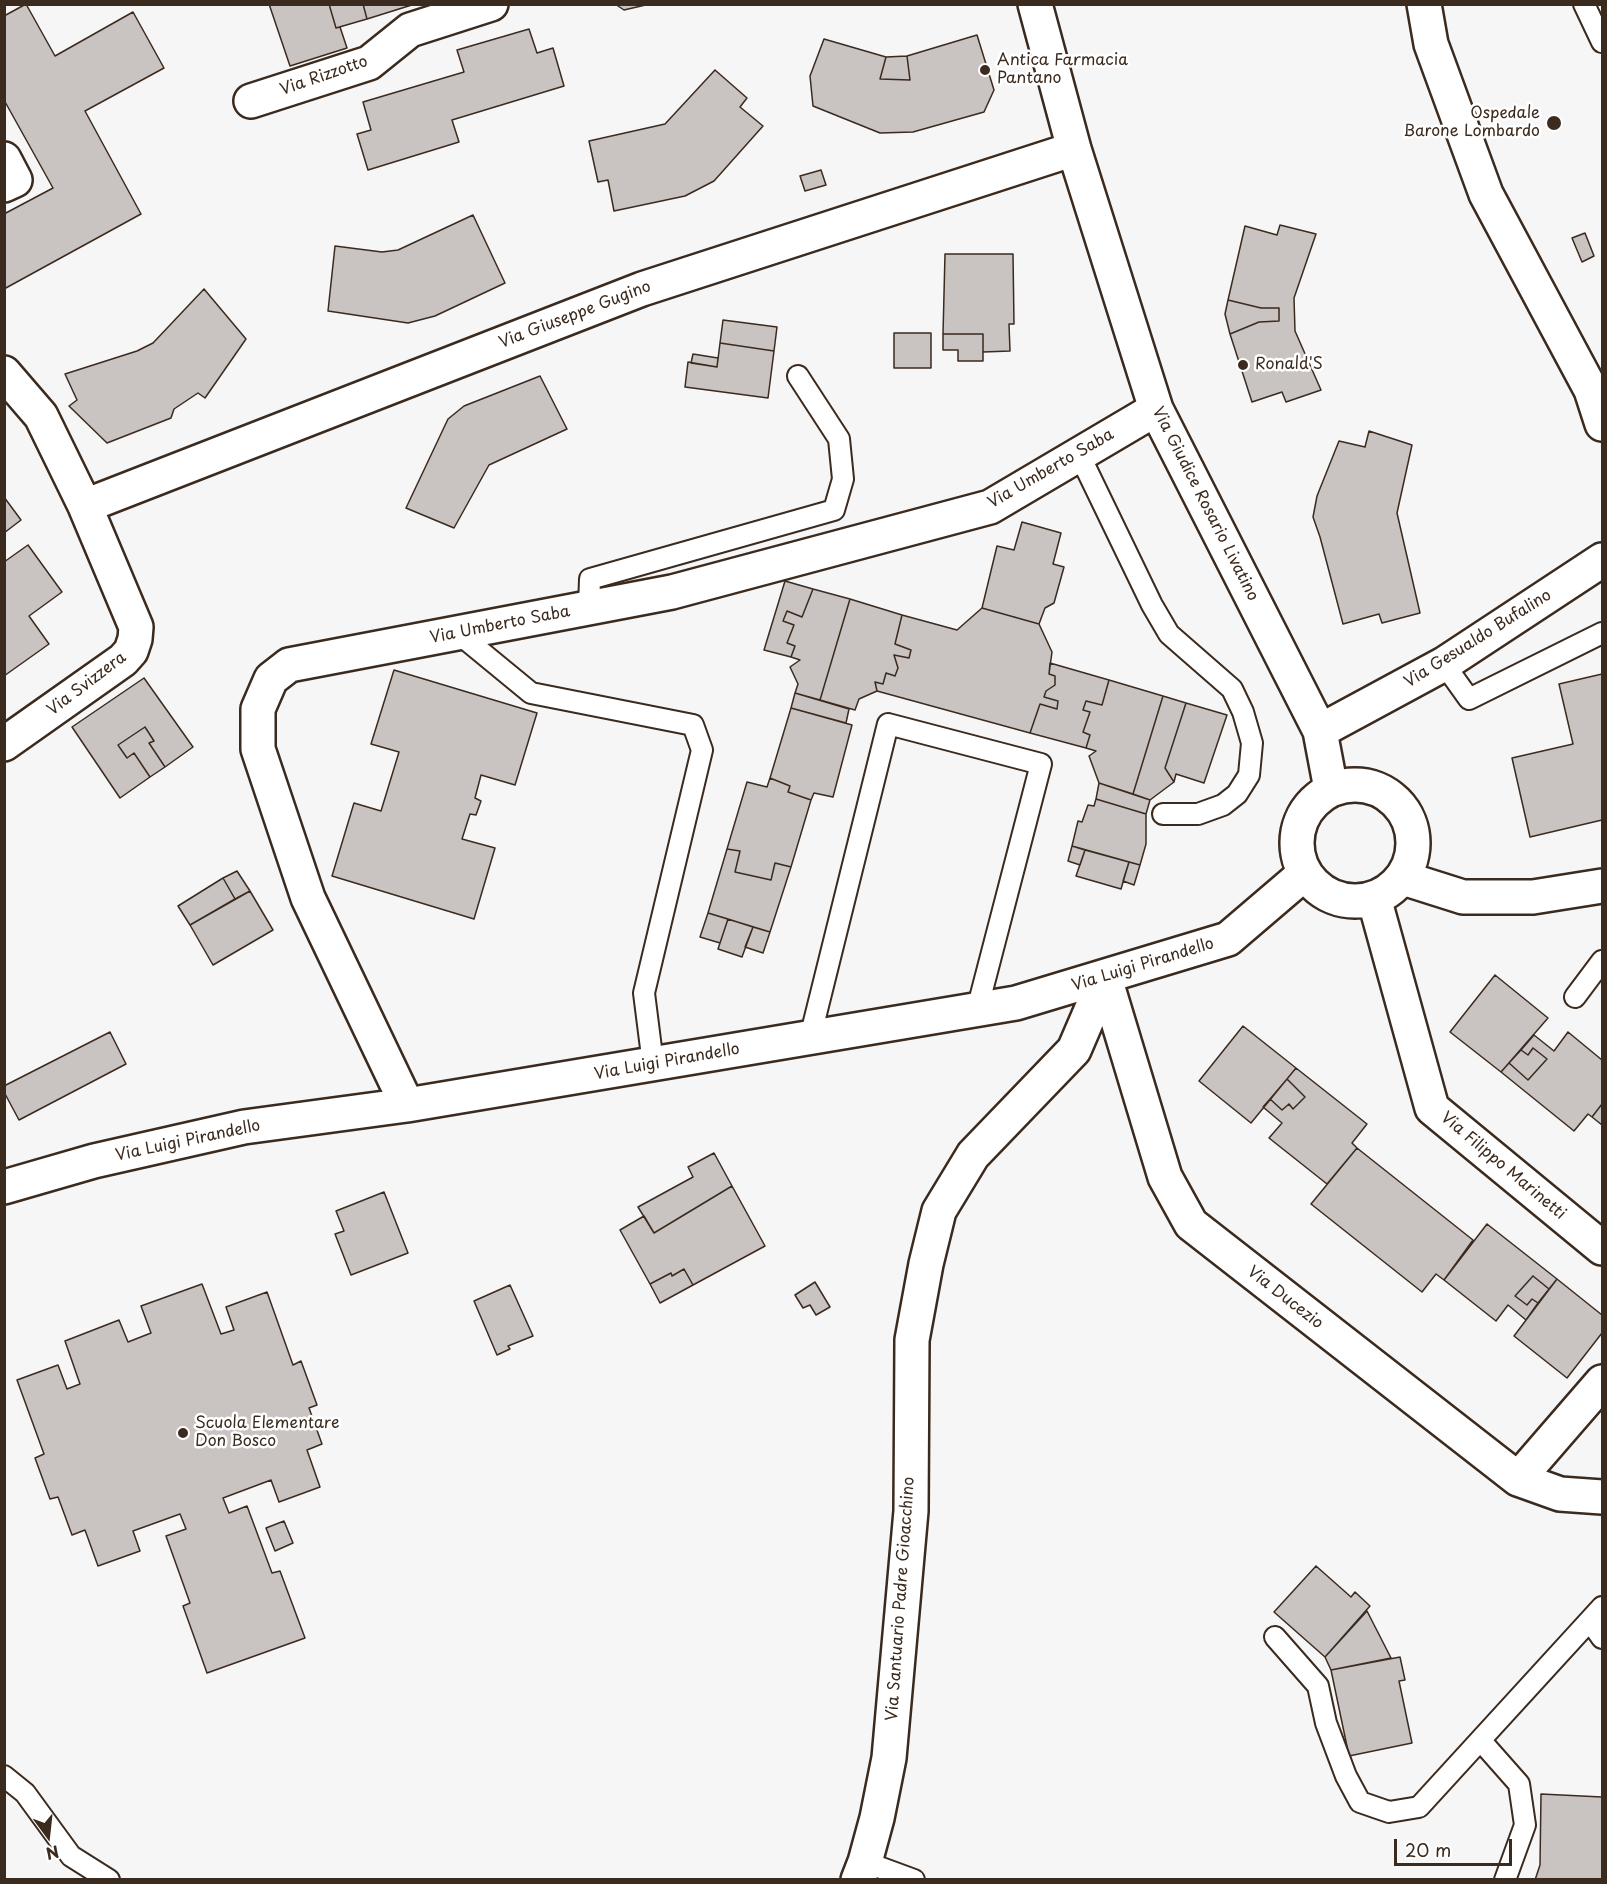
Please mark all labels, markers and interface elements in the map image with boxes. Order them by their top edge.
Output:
place label: Antica Farmacia Pantano [997,51,1128,89]
street label: Via Rizzotto [278,52,370,100]
marker: Antica Farmacia Pantano [978,63,992,77]
place label: Ospedale Barone Lombardo [1403,104,1540,142]
marker: Ospedale Barone Lombardo [1545,114,1563,132]
street label: Via Giuseppe Gugino [496,277,654,353]
place label: Ronald'S [1255,355,1323,375]
marker: Ronald'S [1236,358,1250,372]
street label: Via Giudice Rosario Livatino [1148,404,1262,604]
street label: Via Umberto Saba [985,425,1117,513]
street label: Via Gesualdo Bufalino [1401,586,1555,692]
street label: Via Umberto Saba [428,602,572,648]
street label: Via Svizzera [44,648,130,720]
street label: Via Luigi Pirandello [1070,934,1216,996]
street label: Via Luigi Pirandello [593,1040,741,1084]
street label: Via Filippo Marinetti [1437,1108,1569,1224]
street label: Via Luigi Pirandello [114,1116,262,1166]
street label: Via Ducezio [1243,1262,1327,1334]
place label: Scuola Elementare Don Bosco [195,1414,339,1452]
marker: Scuola Elementare Don Bosco [176,1426,190,1440]
street label: Via Santuario Padre Gioacchino [883,1476,919,1722]
north arrow [18,1806,78,1866]
scale bar [1397,1827,1516,1865]
text: 20 m [1405,1836,1451,1863]
text: N [43,1840,62,1867]

